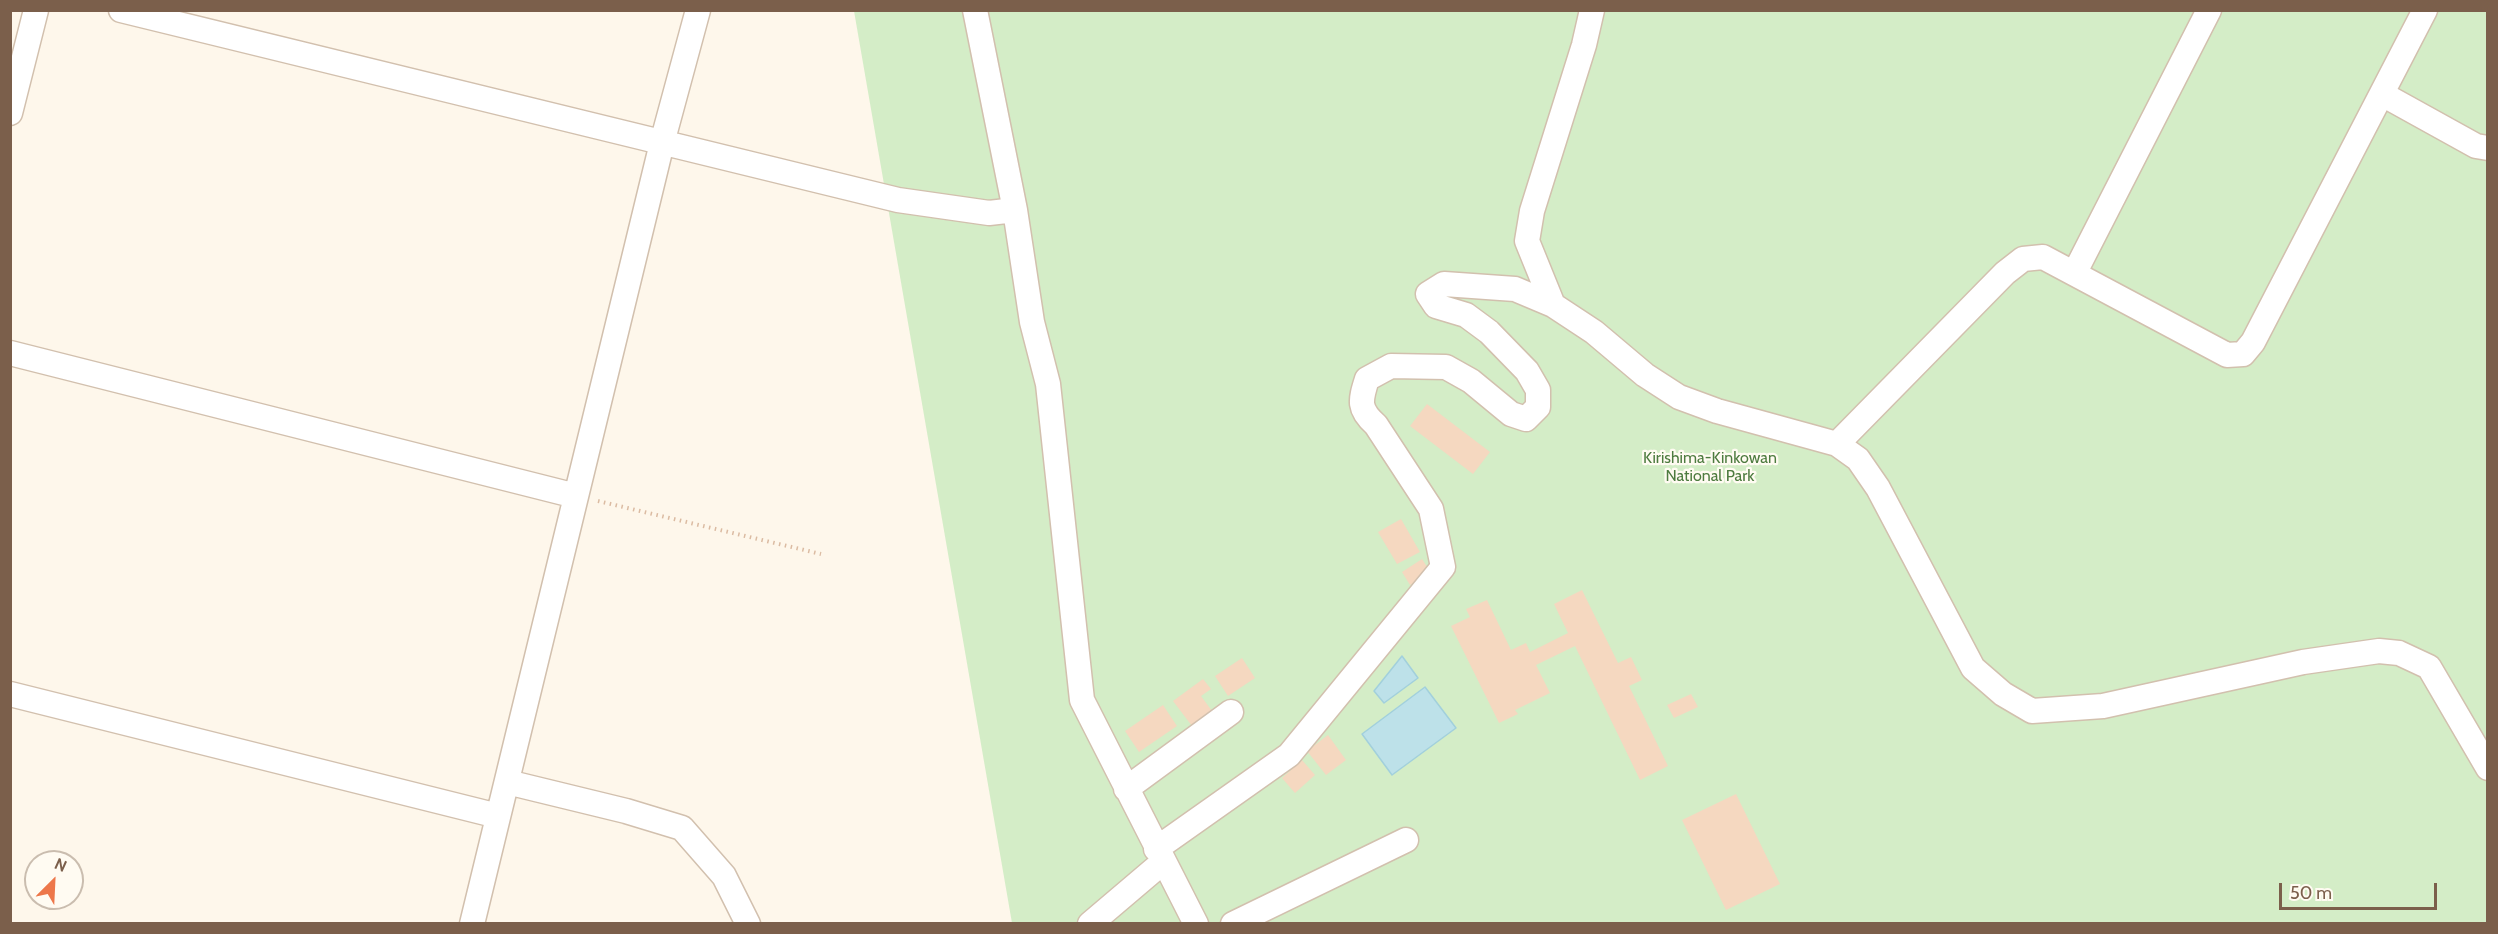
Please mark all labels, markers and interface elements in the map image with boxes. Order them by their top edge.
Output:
park label: Kirishima-Kinkowan National Park [1643,448,1777,486]
north arrow [24,850,84,910]
text: N [52,854,70,876]
scale bar [2282,871,2440,909]
text: 50 m [2290,882,2332,904]

